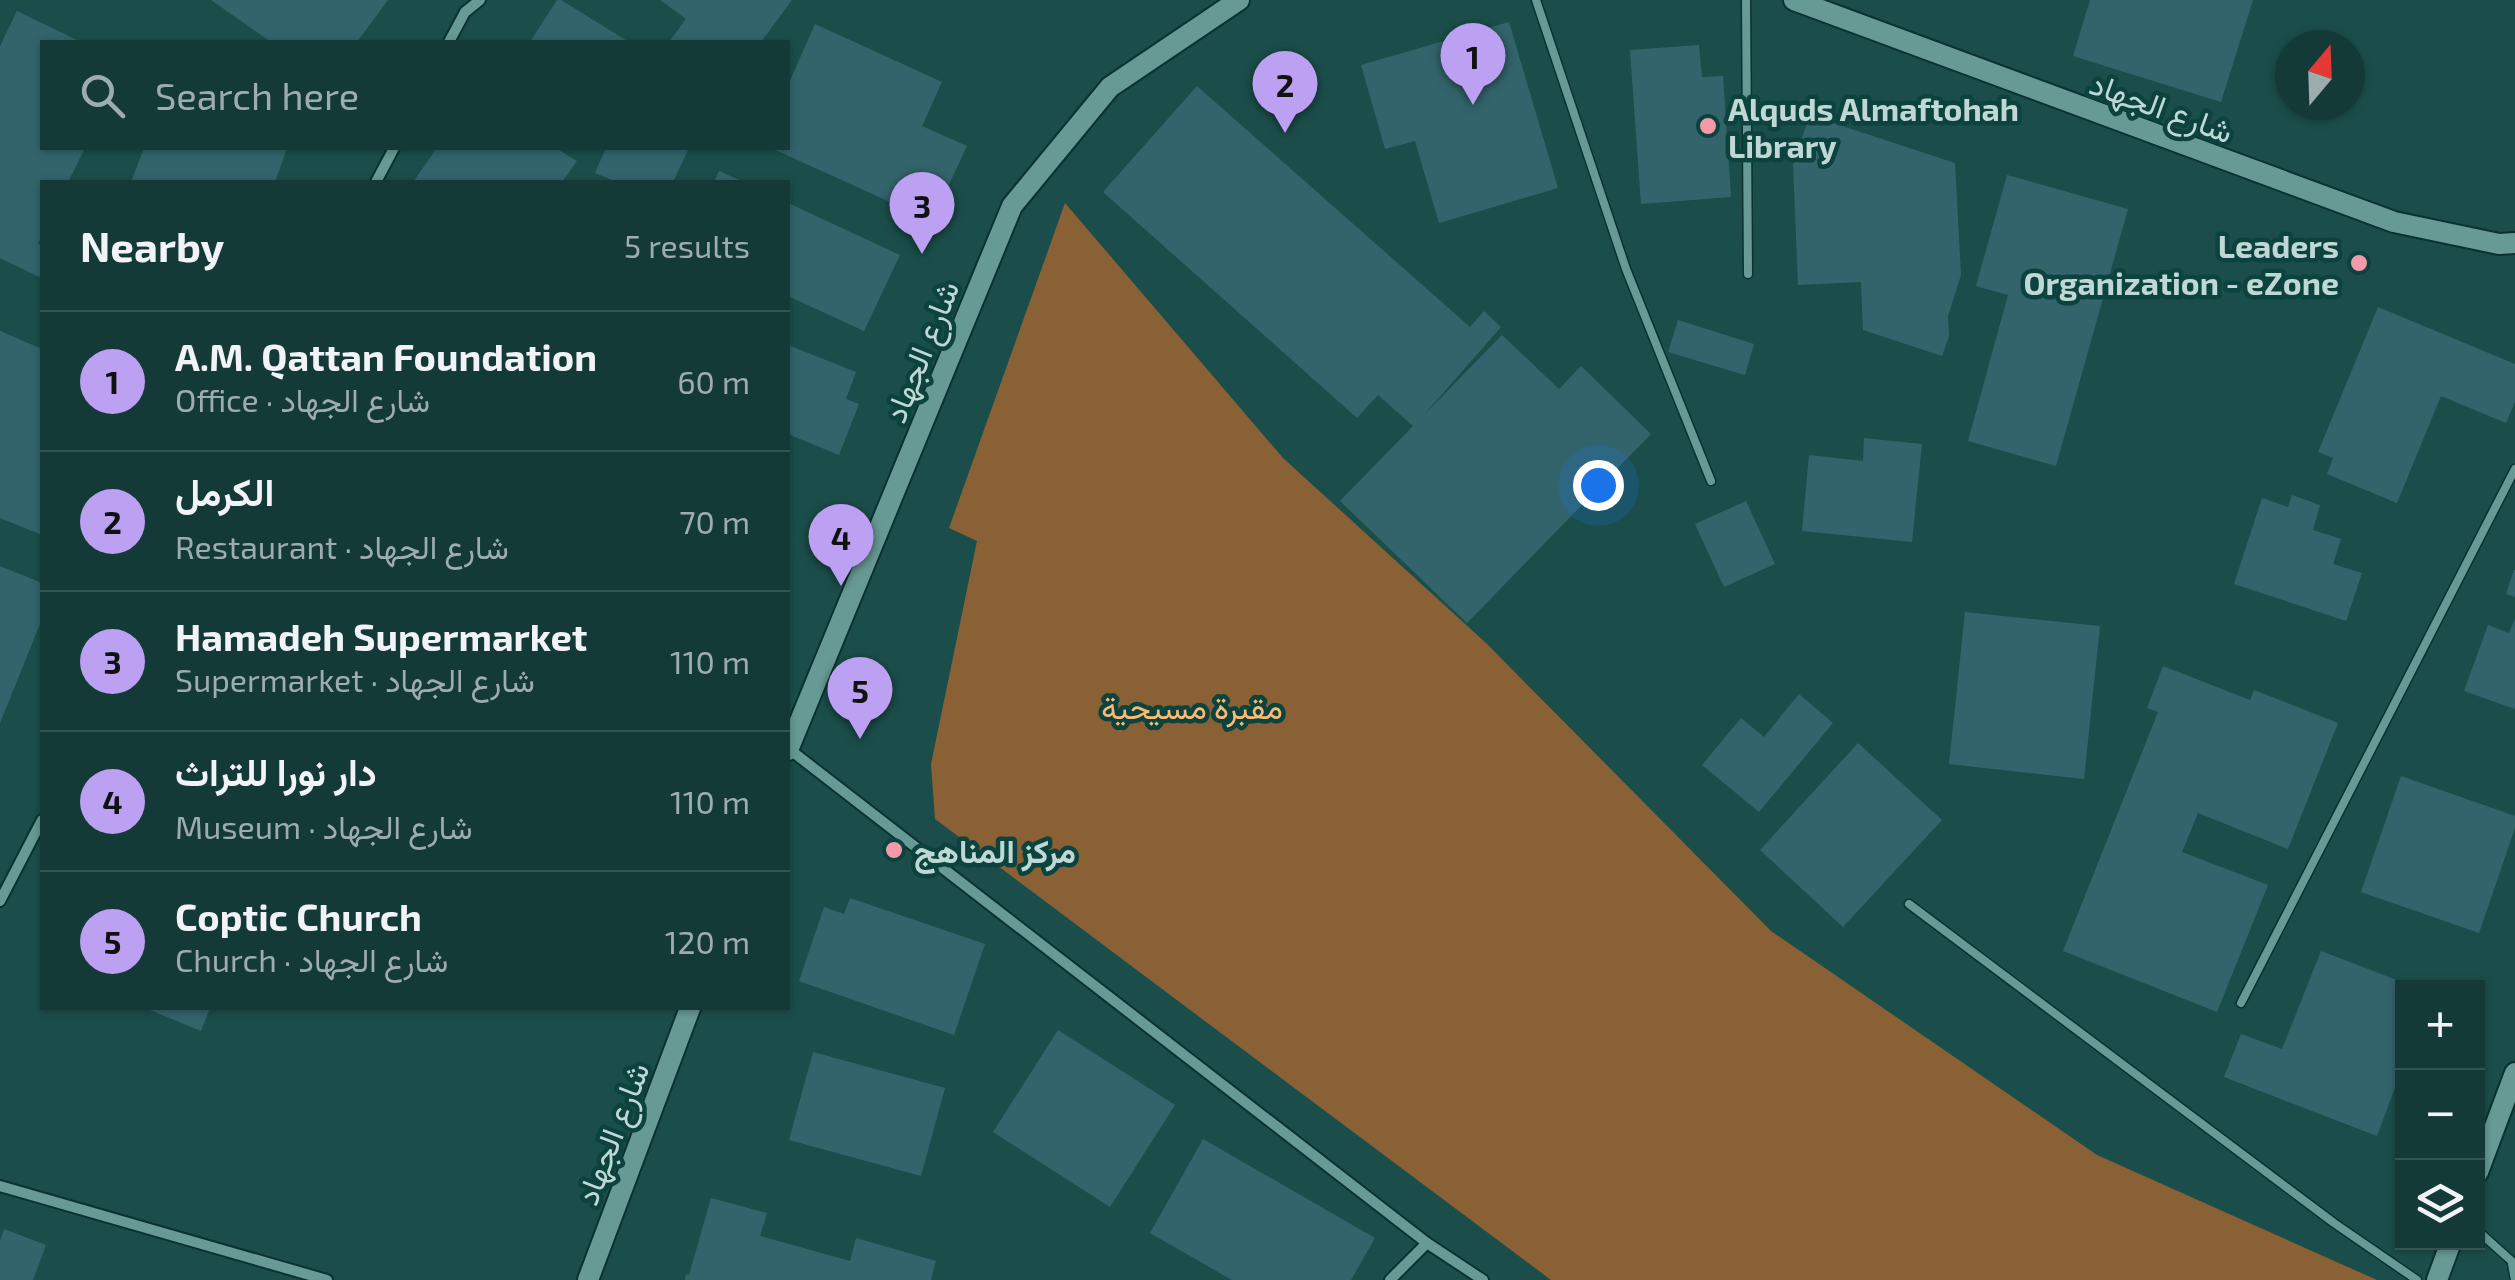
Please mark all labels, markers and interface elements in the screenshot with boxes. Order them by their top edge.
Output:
pin: 1 [1440,22,1506,105]
north arrow [2275,30,2365,120]
search box [40,40,790,150]
pin: 2 [1252,51,1318,133]
street label: شارع الجهاد [2084,63,2239,154]
icon: search [75,68,130,123]
text: Search here [155,72,359,118]
place label: Alquds Almaftohah Library [1728,89,2019,165]
marker: Alquds Almaftohah Library [1697,115,1719,137]
pin: 3 [890,172,954,254]
text: Nearby [80,220,224,270]
text: 5 results [624,226,750,264]
place label: Leaders Organization - eZone [2023,226,2339,301]
marker: Leaders Organization - eZone [2348,252,2370,274]
street label: شارع الجهاد [874,275,970,429]
text: A.M. Qattan Foundation [175,333,597,379]
text: 1 [106,362,119,400]
text: 60 m [677,362,750,400]
text: Office · شارع الجهاد [175,380,430,418]
your location [1573,460,1624,511]
text: الكرمل [175,468,274,514]
text: 2 [103,502,122,540]
text: 70 m [679,502,750,540]
pin: 4 [808,504,874,586]
text: Restaurant · شارع الجهاد [175,527,509,565]
text: Hamadeh Supermarket [175,613,587,659]
text: 3 [103,642,122,680]
text: 110 m [670,642,750,680]
pin: 5 [828,656,892,739]
text: Supermarket · شارع الجهاد [175,660,535,698]
park label: مقبرة مسيحية [1101,687,1283,728]
text: دار نورا للتراث [175,748,377,794]
text: 4 [102,782,123,820]
text: 110 m [670,782,750,820]
text: Museum · شارع الجهاد [175,807,472,845]
place label: مركز المناهج [914,831,1076,874]
marker: مركز المناهج [883,839,905,861]
text: Coptic Church [175,893,422,939]
text: 5 [104,922,121,960]
text: 120 m [665,922,750,960]
text: Church · شارع الجهاد [175,940,448,978]
map controls [2395,980,2485,1250]
button: + [2395,980,2485,1070]
street label: شارع الجهاد [566,1056,660,1211]
button: − [2395,1070,2485,1160]
button: layers [2395,1160,2485,1250]

